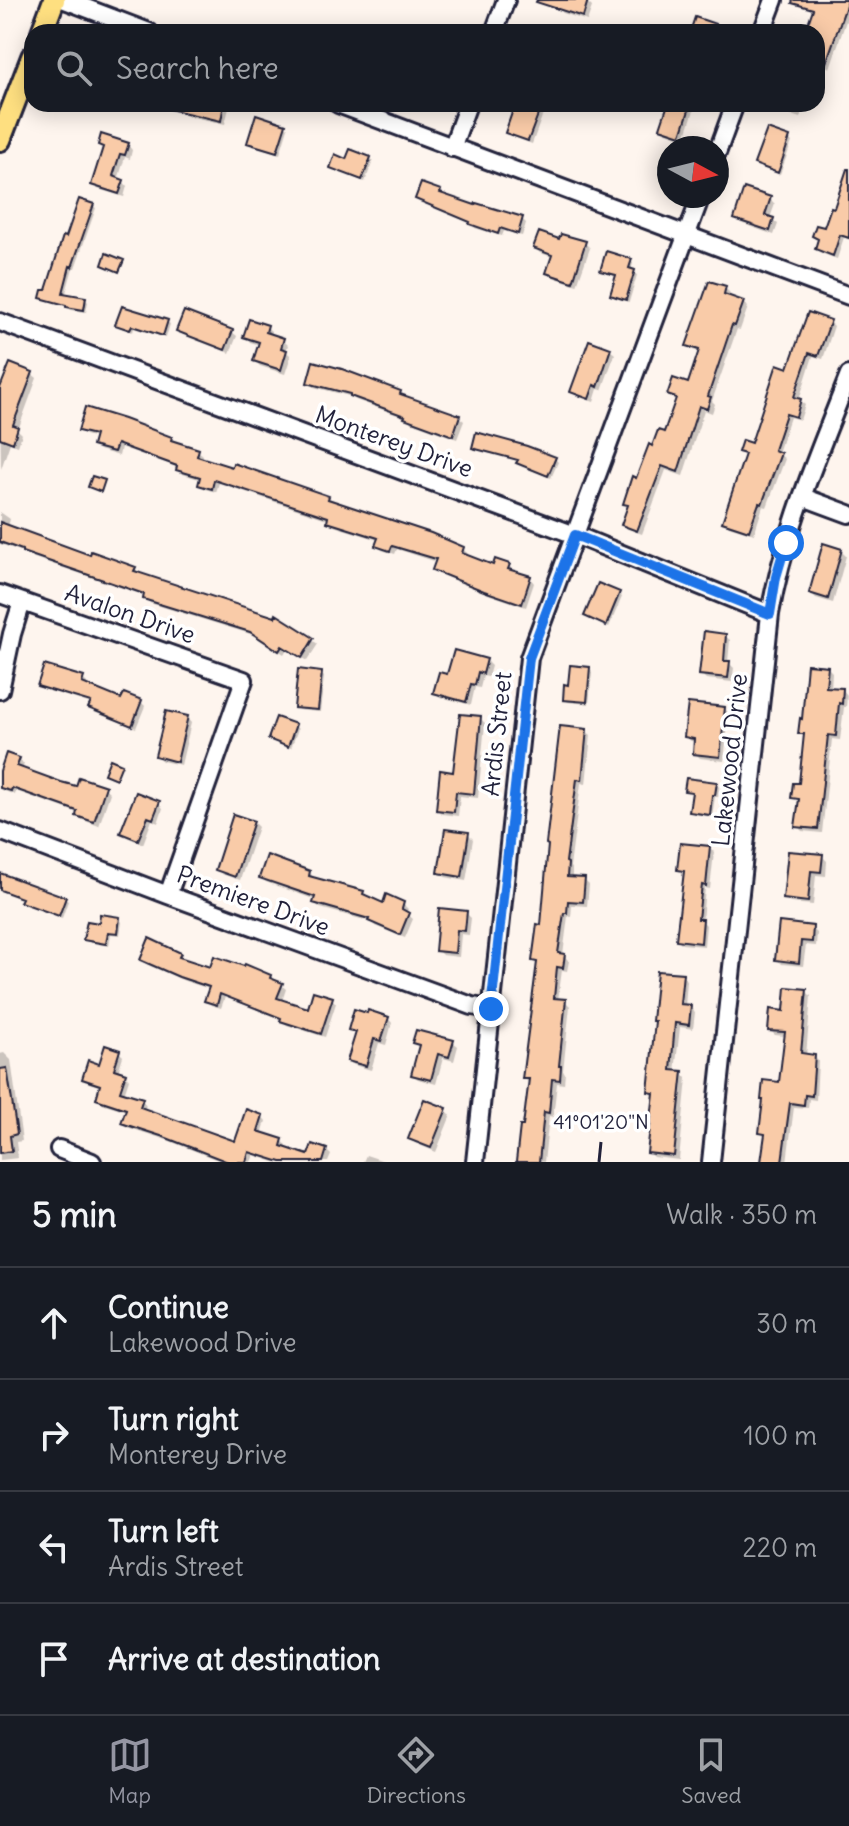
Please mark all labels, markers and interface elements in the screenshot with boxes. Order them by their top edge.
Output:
search box [24,24,825,112]
icon: search [52,46,96,90]
text: Search here [116,49,279,87]
north arrow [657,136,729,208]
street label: Monterey Drive [312,399,477,483]
route start [768,525,804,561]
street label: Avalon Drive [61,577,199,649]
street label: Ardis Street [475,670,517,798]
street label: Lakewood Drive [705,672,753,848]
street label: Premiere Drive [173,859,334,942]
route end [473,991,509,1027]
text: 41°01'20"N [553,1109,649,1134]
text: 5 min [32,1193,117,1236]
text: Walk · 350 m [666,1198,817,1231]
text: Continue [108,1288,229,1326]
icon: ahead [32,1301,76,1345]
text: 30 m [756,1307,817,1340]
text: Lakewood Drive [108,1326,297,1359]
text: Turn right [108,1400,239,1438]
icon: right [32,1413,76,1457]
text: 100 m [743,1419,817,1452]
text: Monterey Drive [108,1438,287,1471]
text: Turn left [108,1512,219,1550]
icon: left [32,1525,76,1569]
text: 220 m [742,1531,817,1564]
text: Ardis Street [108,1550,244,1583]
icon: arrive [32,1637,76,1681]
text: Arrive at destination [108,1640,380,1678]
tab: Map [108,1733,152,1809]
tab: Directions [367,1733,466,1809]
tab: Saved [681,1733,741,1809]

